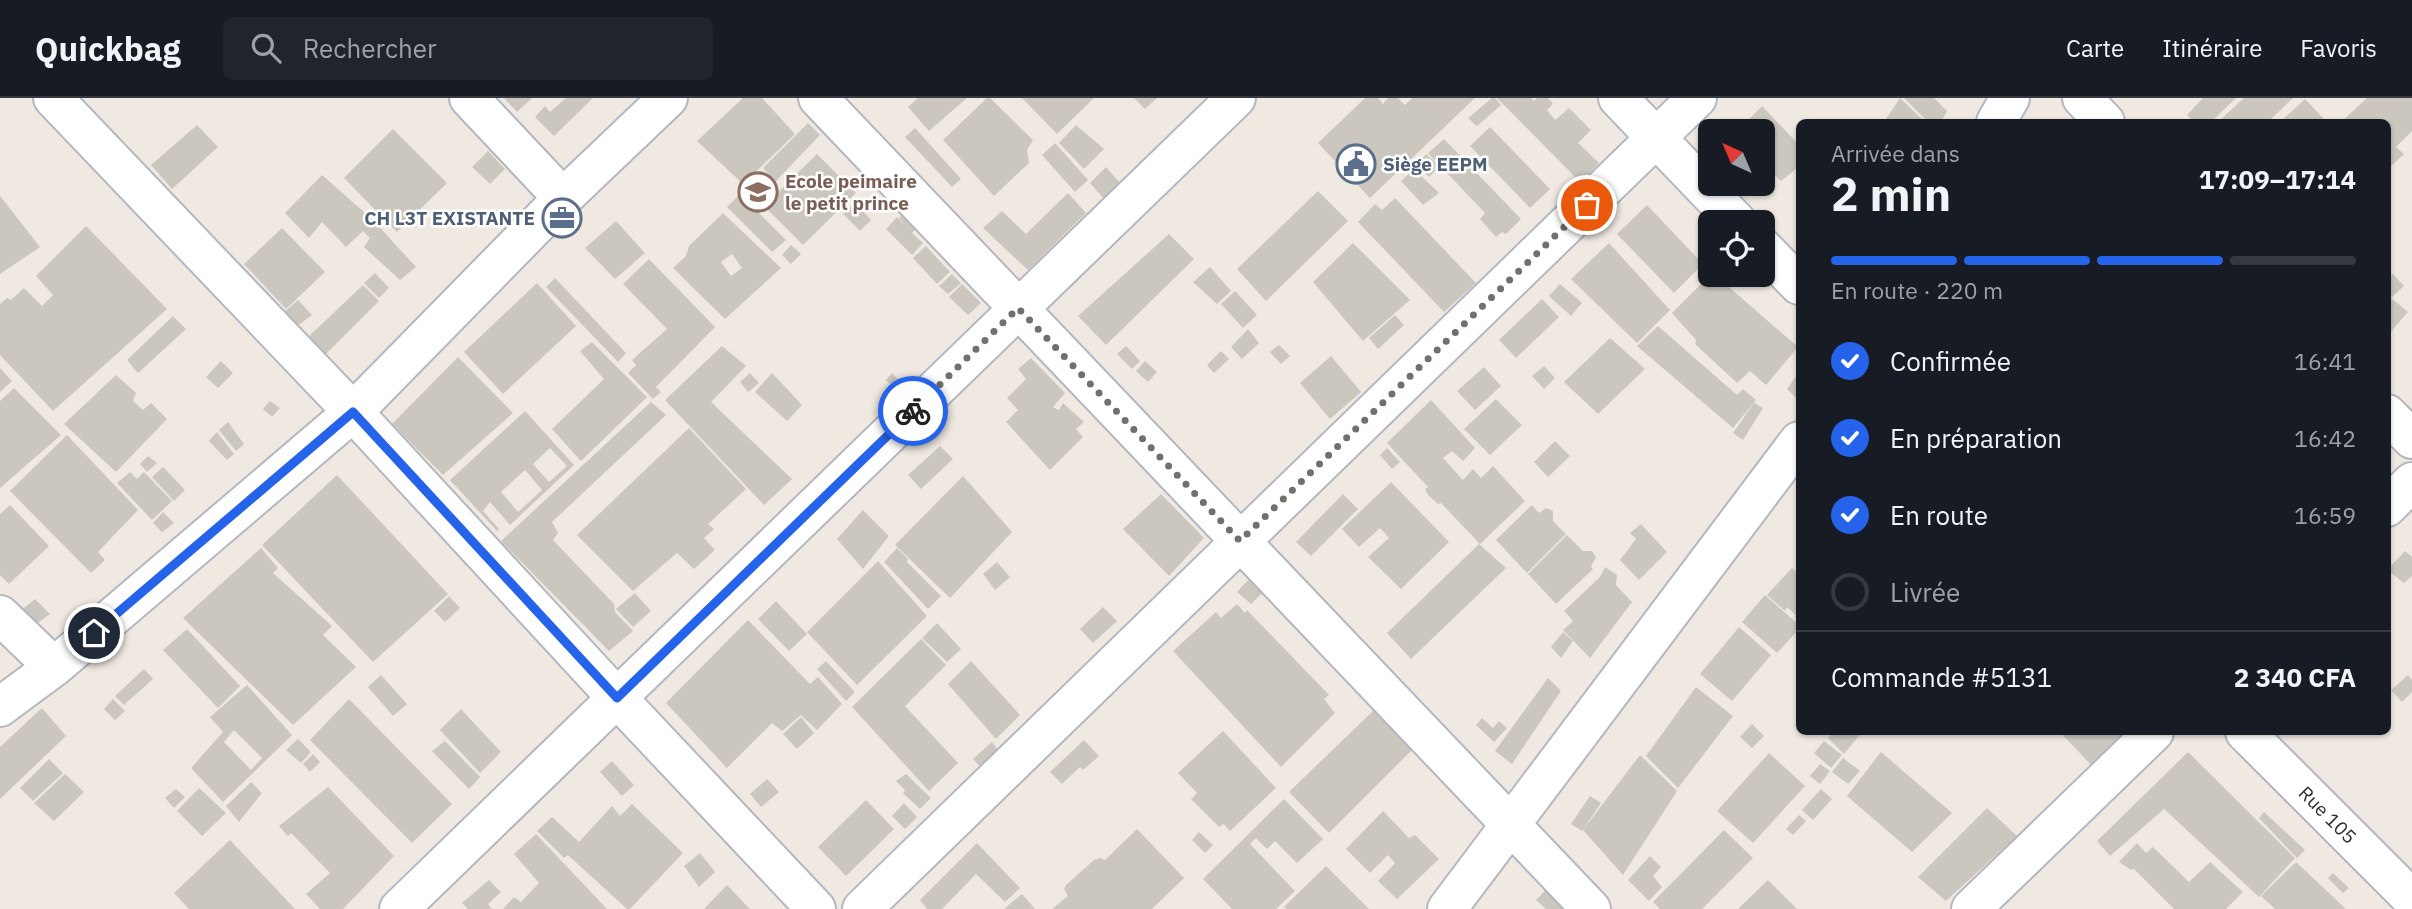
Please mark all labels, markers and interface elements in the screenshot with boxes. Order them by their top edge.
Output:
search box [223,17,713,80]
text: Quickbag [35,27,181,70]
icon: search [247,29,285,67]
text: Rechercher [303,31,437,65]
text: Carte [2066,32,2124,64]
text: Itinéraire [2162,32,2262,64]
text: Favoris [2300,32,2377,64]
north arrow [1698,119,1774,196]
map controls [1698,119,1775,287]
text: Arrivée dans [1831,138,1960,168]
public building icon: Siège EEPM [1335,143,1377,185]
place label: Siège EEPM [1383,152,1488,176]
text: 17:09–17:14 [2199,162,2356,196]
text: 2 min [1831,164,1951,224]
place label: Ecole peimaire le petit prince [785,169,917,215]
school or university icon: Ecole peimaire le petit prince [737,171,779,213]
pin [1557,175,1617,235]
icon: bag [1568,186,1606,224]
office icon: CH L3T EXISTANTE [541,197,583,239]
place label: CH L3T EXISTANTE [364,206,535,230]
button: locate [1698,210,1775,287]
text: En route · 220 m [1831,275,2003,305]
icon: check [1831,342,1869,380]
text: Confirmée [1890,344,2011,378]
text: 16:41 [2294,346,2356,376]
courier [878,376,948,446]
icon: bike [894,392,932,430]
icon: check [1831,419,1869,457]
text: En préparation [1890,421,2062,455]
text: 16:42 [2294,423,2356,453]
icon: check [1831,496,1869,534]
text: En route [1890,498,1988,532]
text: 16:59 [2294,500,2356,530]
text: Livrée [1890,575,1960,609]
pin [64,603,124,663]
icon: home [75,614,113,652]
text: Commande #5131 [1831,660,2052,694]
text: 2 340 CFA [2234,660,2356,694]
street label: Rue 105 [2294,781,2362,849]

